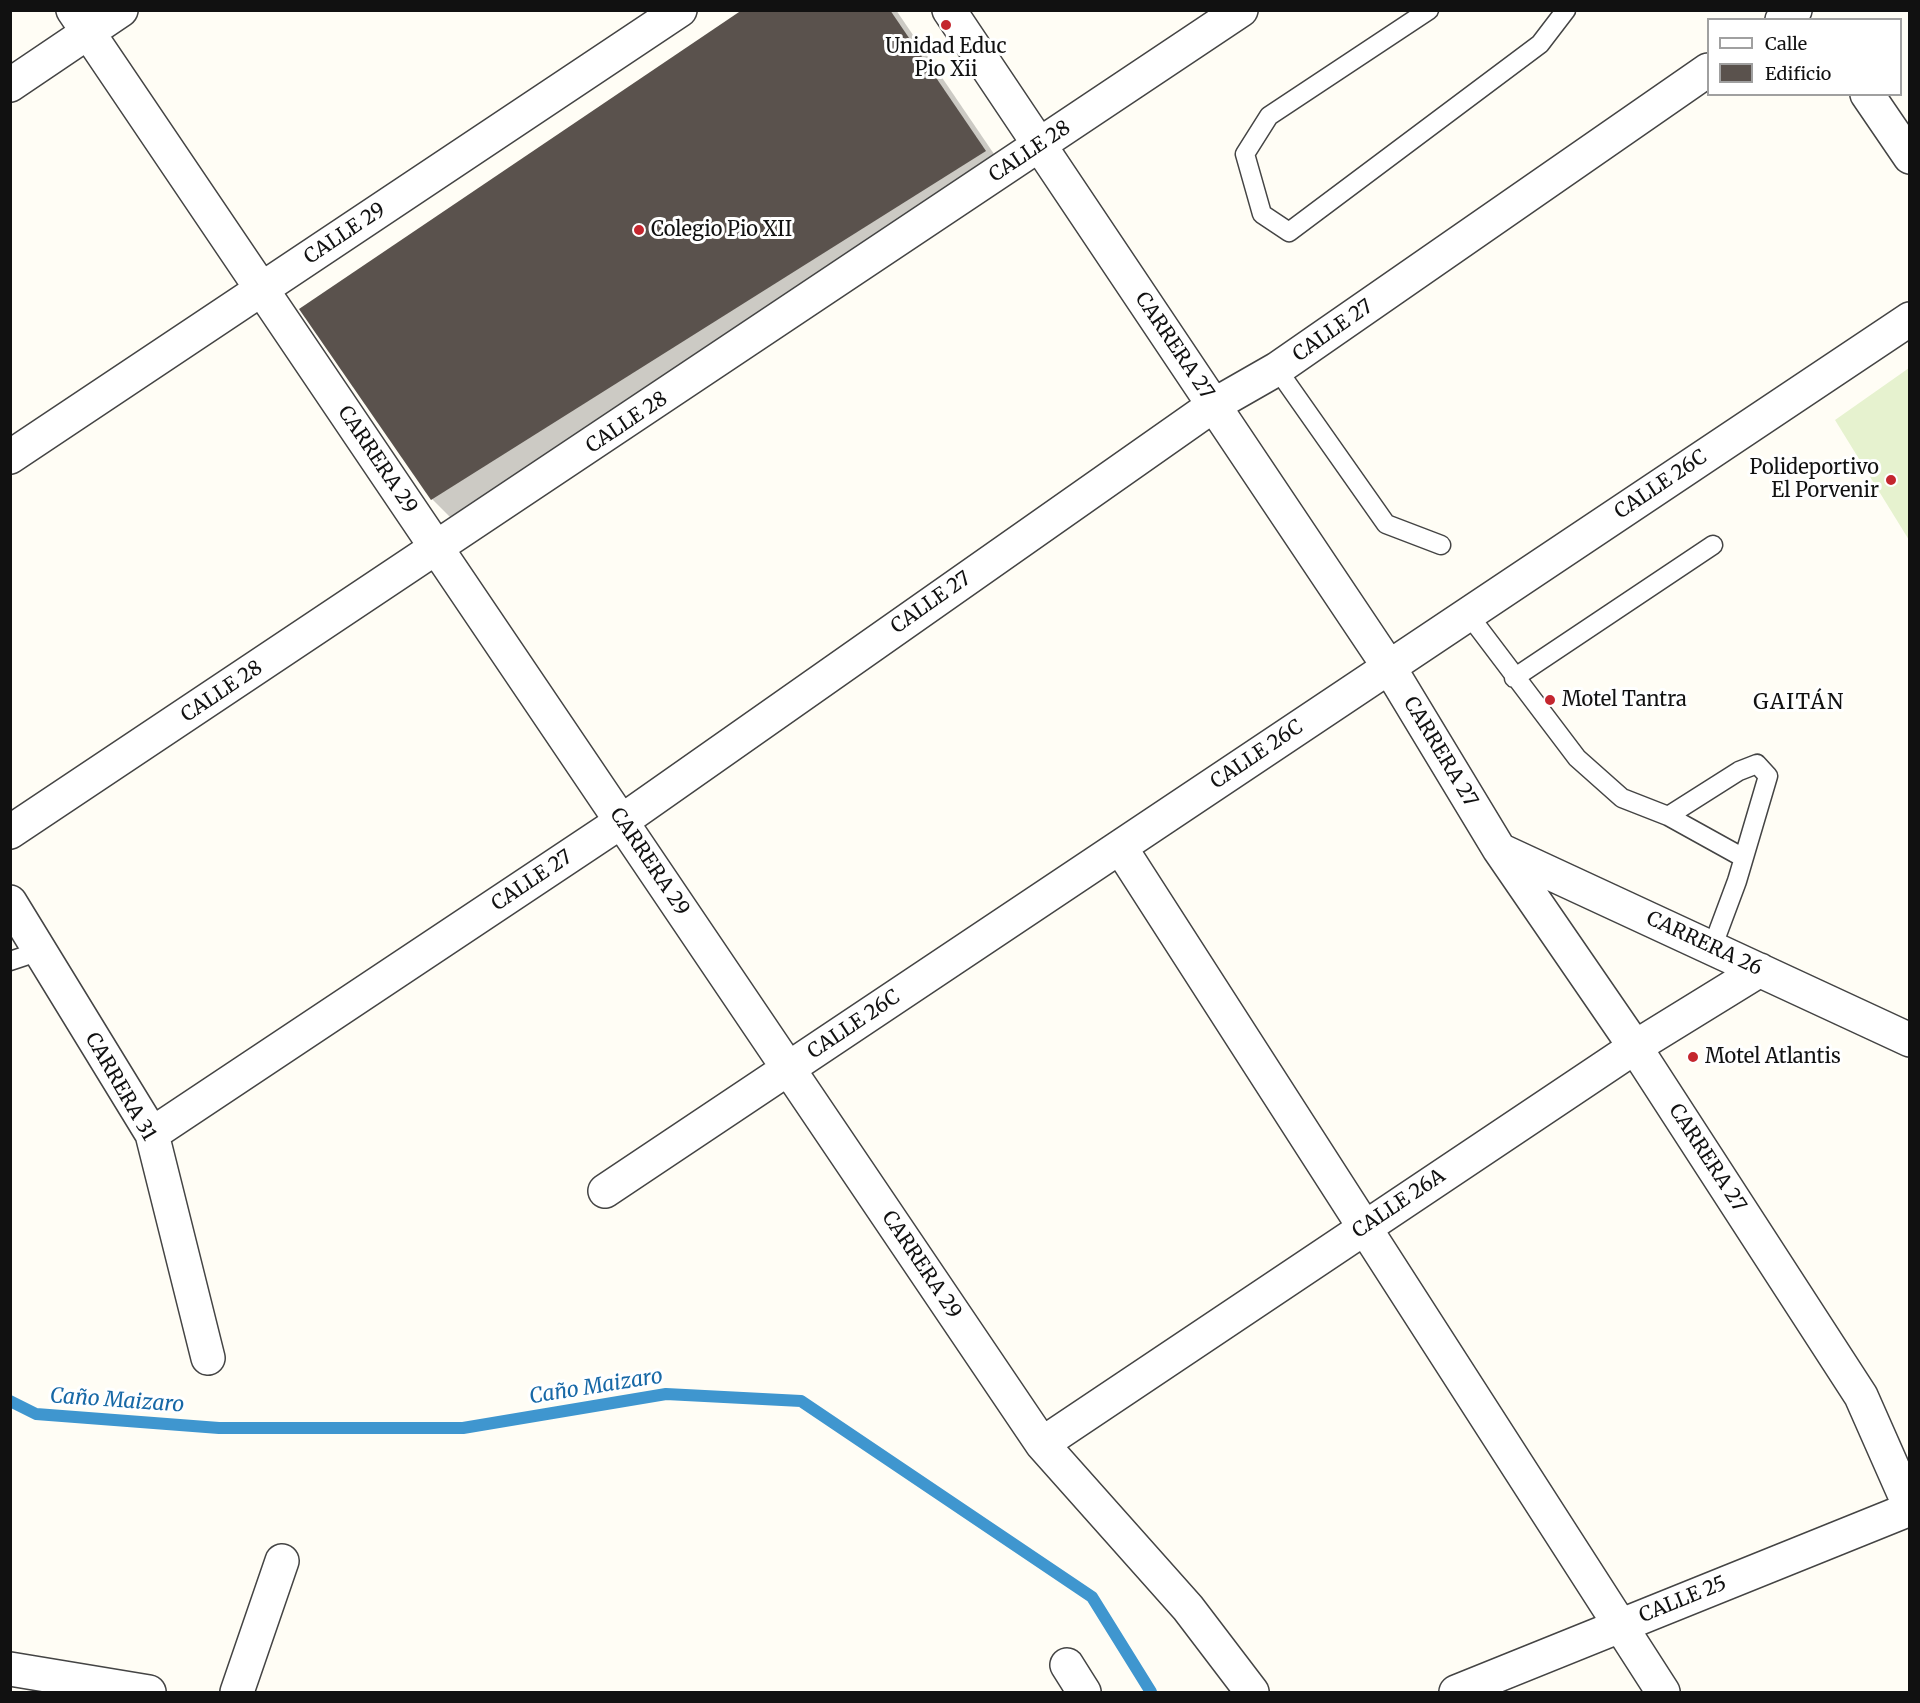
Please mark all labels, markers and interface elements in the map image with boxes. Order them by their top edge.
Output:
marker: Unidad Educ Pio Xii [939,18,953,32]
legend [1707,18,1902,96]
text: Calle [1765,32,1807,55]
place label: Unidad Educ Pio Xii [885,35,1007,82]
text: Edificio [1765,62,1831,85]
street label: CALLE 28 [985,116,1075,188]
street label: CALLE 29 [300,198,390,270]
place label: Colegio Pio XII [651,218,792,242]
marker: Colegio Pio XII [632,223,646,237]
street label: CARRERA 27 [1129,288,1219,404]
street label: CALLE 27 [1289,295,1377,367]
street label: CALLE 28 [582,387,672,459]
street label: CARRERA 29 [332,402,422,518]
street label: CALLE 26C [1610,445,1712,525]
place label: Polideportivo El Porvenir [1749,456,1879,503]
marker: Polideportivo El Porvenir [1884,473,1898,487]
street label: CALLE 27 [887,567,975,639]
street label: CALLE 28 [177,656,267,728]
place label: Motel Tantra [1562,688,1687,712]
district label: GAITÁN [1753,690,1845,716]
street label: CARRERA 27 [1398,693,1482,811]
marker: Motel Tantra [1543,693,1557,707]
street label: CALLE 26C [1206,715,1308,795]
street label: CARRERA 29 [604,804,694,920]
street label: CALLE 27 [487,845,577,917]
street label: CARRERA 26 [1642,907,1766,981]
street label: CALLE 26C [803,985,905,1065]
street label: CARRERA 31 [79,1029,161,1145]
place label: Motel Atlantis [1705,1045,1841,1069]
marker: Motel Atlantis [1686,1050,1700,1064]
street label: CARRERA 27 [1663,1100,1751,1216]
street label: CALLE 26A [1348,1164,1450,1244]
street label: CARRERA 29 [876,1207,966,1323]
water label: Caño Maizaro [528,1364,664,1410]
water label: Caño Maizaro [49,1384,185,1418]
street label: CALLE 25 [1636,1572,1730,1628]

